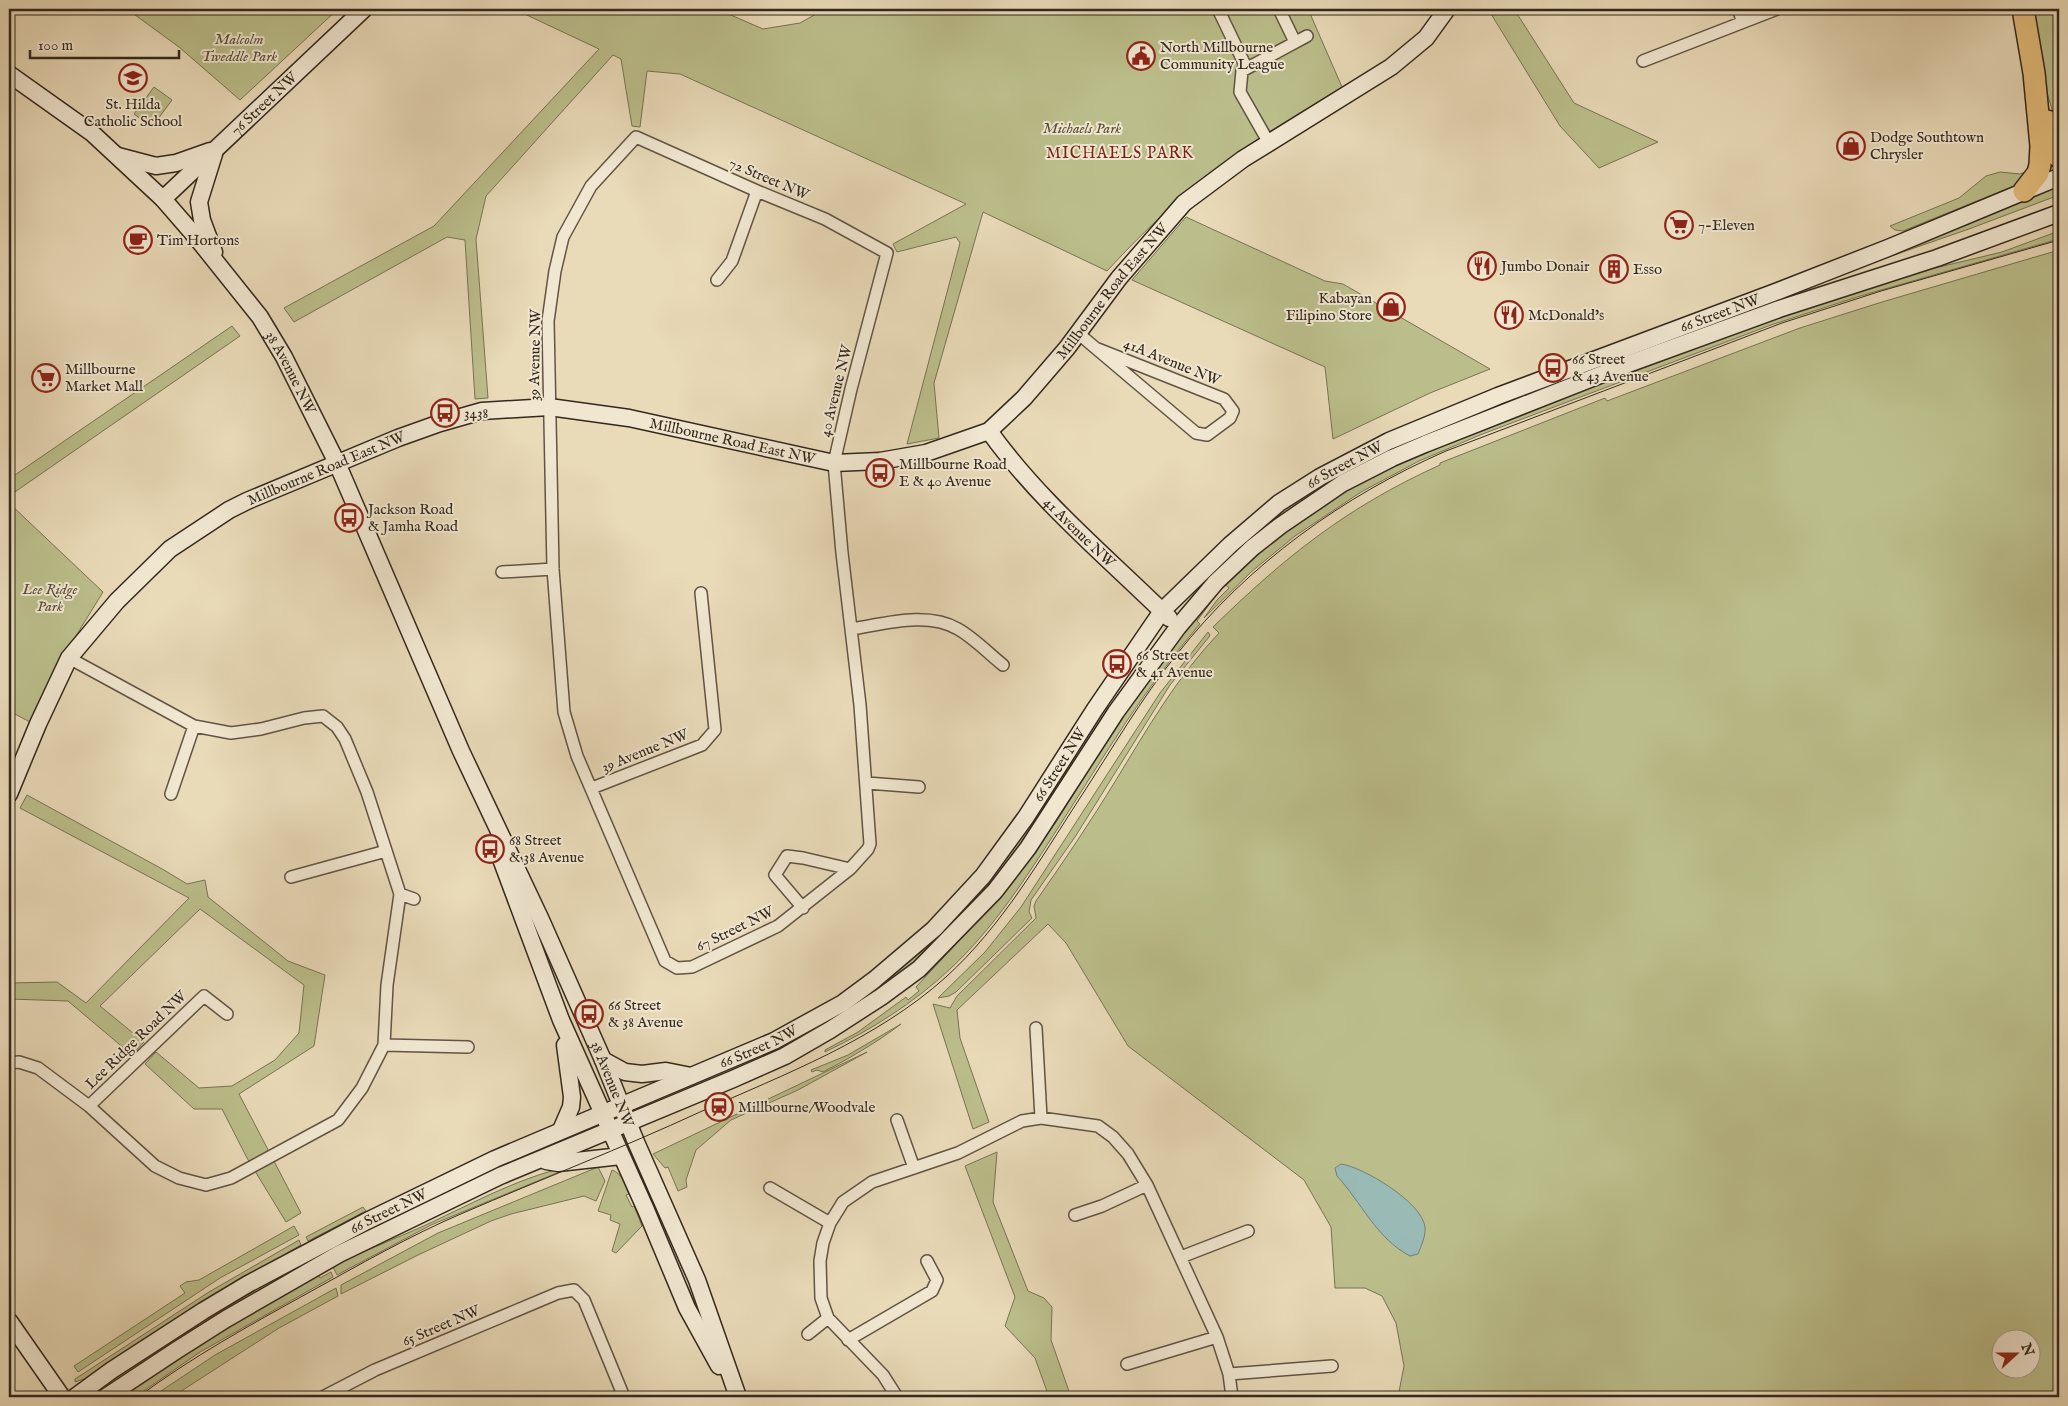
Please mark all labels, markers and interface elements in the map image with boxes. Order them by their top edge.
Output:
scale bar [30,28,179,60]
park label: Malcolm Tweddle Park [201,30,277,66]
text: 100 m [38,36,74,55]
place label: North Millbourne Community League [1160,38,1284,74]
public building icon: North Millbourne Community League [1126,41,1156,71]
school or university icon: St. Hilda Catholic School [118,63,148,93]
street label: 76 Street NW [227,67,302,139]
place label: St. Hilda Catholic School [84,95,183,131]
park label: Michaels Park [1043,119,1121,138]
place label: Dodge Southtown Chrysler [1870,128,1984,164]
shop icon: Dodge Southtown Chrysler [1836,131,1866,161]
district label: MICHAELS PARK [1046,144,1194,164]
street label: 72 Street NW [726,154,813,205]
supermarket icon: 7-Eleven [1664,210,1694,240]
place label: 7-Eleven [1698,216,1755,235]
street label: Millbourne Road East NW [1052,218,1172,363]
cafe icon: Tim Hortons [123,225,153,255]
place label: Tim Hortons [157,231,239,250]
restaurant icon: Jumbo Donair [1467,251,1497,281]
building icon: Esso [1599,254,1629,284]
place label: Jumbo Donair [1499,257,1590,276]
place label: Esso [1633,260,1662,279]
place label: Kabayan Filipino Store [1286,289,1372,325]
street label: 66 Street NW [1677,289,1763,337]
shop icon: Kabayan Filipino Store [1376,292,1406,322]
restaurant icon: McDonald's [1494,300,1524,330]
place label: McDonald's [1528,306,1604,325]
street label: 39 Avenue NW [525,308,545,401]
street label: 38 Avenue NW [261,327,321,418]
street label: 41A Avenue NW [1121,334,1224,390]
street label: 40 Avenue NW [815,342,857,439]
place label: 66 Street & 43 Avenue [1572,350,1649,386]
bus stop icon: 66 Street & 43 Avenue [1538,353,1568,383]
place label: Millbourne Market Mall [65,360,144,396]
supermarket icon: Millbourne Market Mall [31,363,61,393]
bus stop icon: 3438 [430,398,460,428]
place label: 3438 [464,404,489,423]
street label: Millbourne Road East NW [648,413,818,468]
street label: Millbourne Road East NW [244,426,408,509]
street label: 66 Street NW [1303,436,1386,493]
place label: Millbourne Road E & 40 Avenue [899,455,1008,491]
bus stop icon: Millbourne Road E & 40 Avenue [865,458,895,488]
street label: 41 Avenue NW [1040,493,1120,572]
place label: Jackson Road & Jamha Road [366,500,459,536]
bus stop icon: Jackson Road & Jamha Road [334,503,364,533]
park label: Lee Ridge Park [22,580,77,616]
place label: 66 Street & 41 Avenue [1136,646,1213,682]
bus stop icon: 66 Street & 41 Avenue [1102,649,1132,679]
street label: 66 Street NW [1029,724,1090,805]
street label: 39 Avenue NW [599,725,692,777]
place label: 68 Street & 38 Avenue [509,831,584,867]
bus stop icon: 68 Street & 38 Avenue [475,834,505,864]
street label: 67 Street NW [693,902,778,956]
street label: Lee Ridge Road NW [81,986,191,1093]
place label: 66 Street & 38 Avenue [608,996,683,1032]
bus stop icon: 66 Street & 38 Avenue [574,999,604,1029]
street label: 66 Street NW [716,1020,801,1073]
street label: 38 Avenue NW [586,1038,639,1130]
station icon: Millbourne/Woodvale [704,1092,734,1122]
place label: Millbourne/Woodvale [738,1098,875,1117]
street label: 66 Street NW [346,1184,431,1238]
street label: 65 Street NW [399,1301,483,1351]
north arrow [1990,1328,2040,1378]
text: N [2016,1340,2038,1359]

